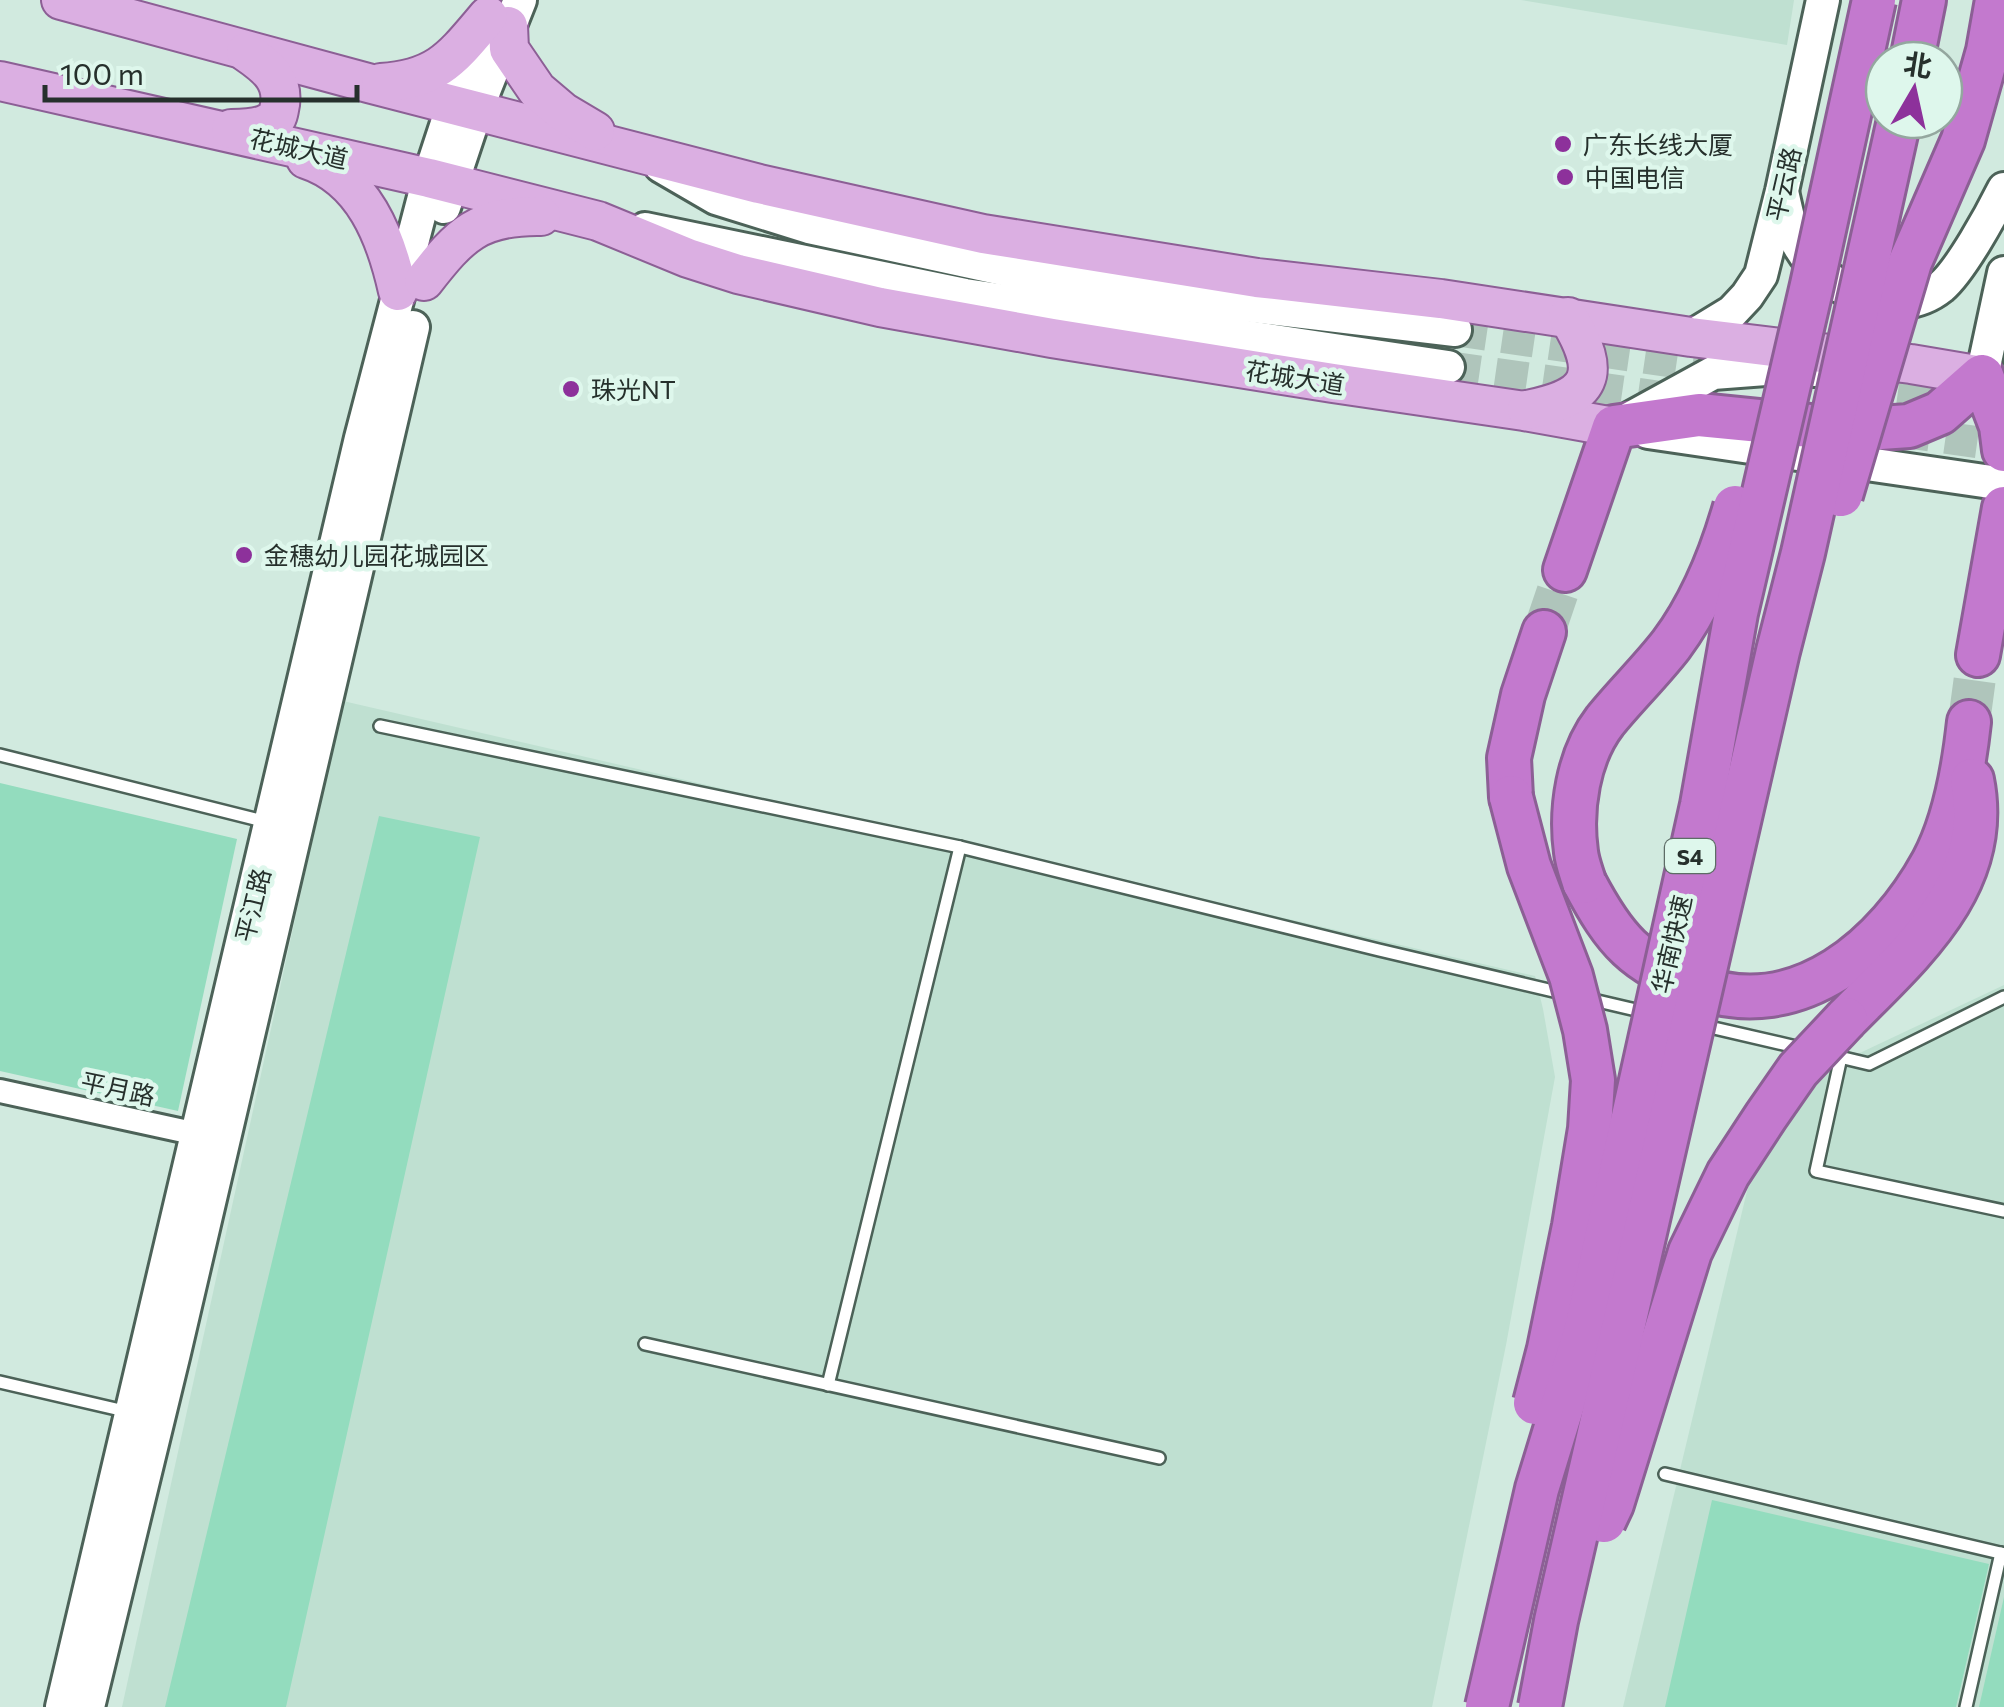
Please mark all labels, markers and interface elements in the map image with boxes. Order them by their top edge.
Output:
scale bar [45,40,358,102]
north arrow [1864,40,1964,140]
text: 北 [1902,45,1935,83]
text: 100 m [60,54,144,91]
street label: 花城大道 [247,122,351,174]
place label: 广东长线大厦 [1583,129,1733,159]
marker: 广东长线大厦 [1552,133,1574,155]
street label: 平云路 [1760,144,1806,224]
place label: 中国电信 [1585,162,1685,192]
marker: 中国电信 [1554,166,1576,188]
street label: 花城大道 [1243,354,1347,400]
place label: 珠光NT [591,374,676,404]
marker: 珠光NT [560,378,582,400]
place label: 金穗幼儿园花城园区 [264,540,489,570]
marker: 金穗幼儿园花城园区 [233,544,255,566]
road number: S4 [1665,839,1715,873]
street label: 平江路 [228,865,276,945]
street label: 华南快速 [1645,892,1697,996]
street label: 平月路 [78,1066,158,1110]

